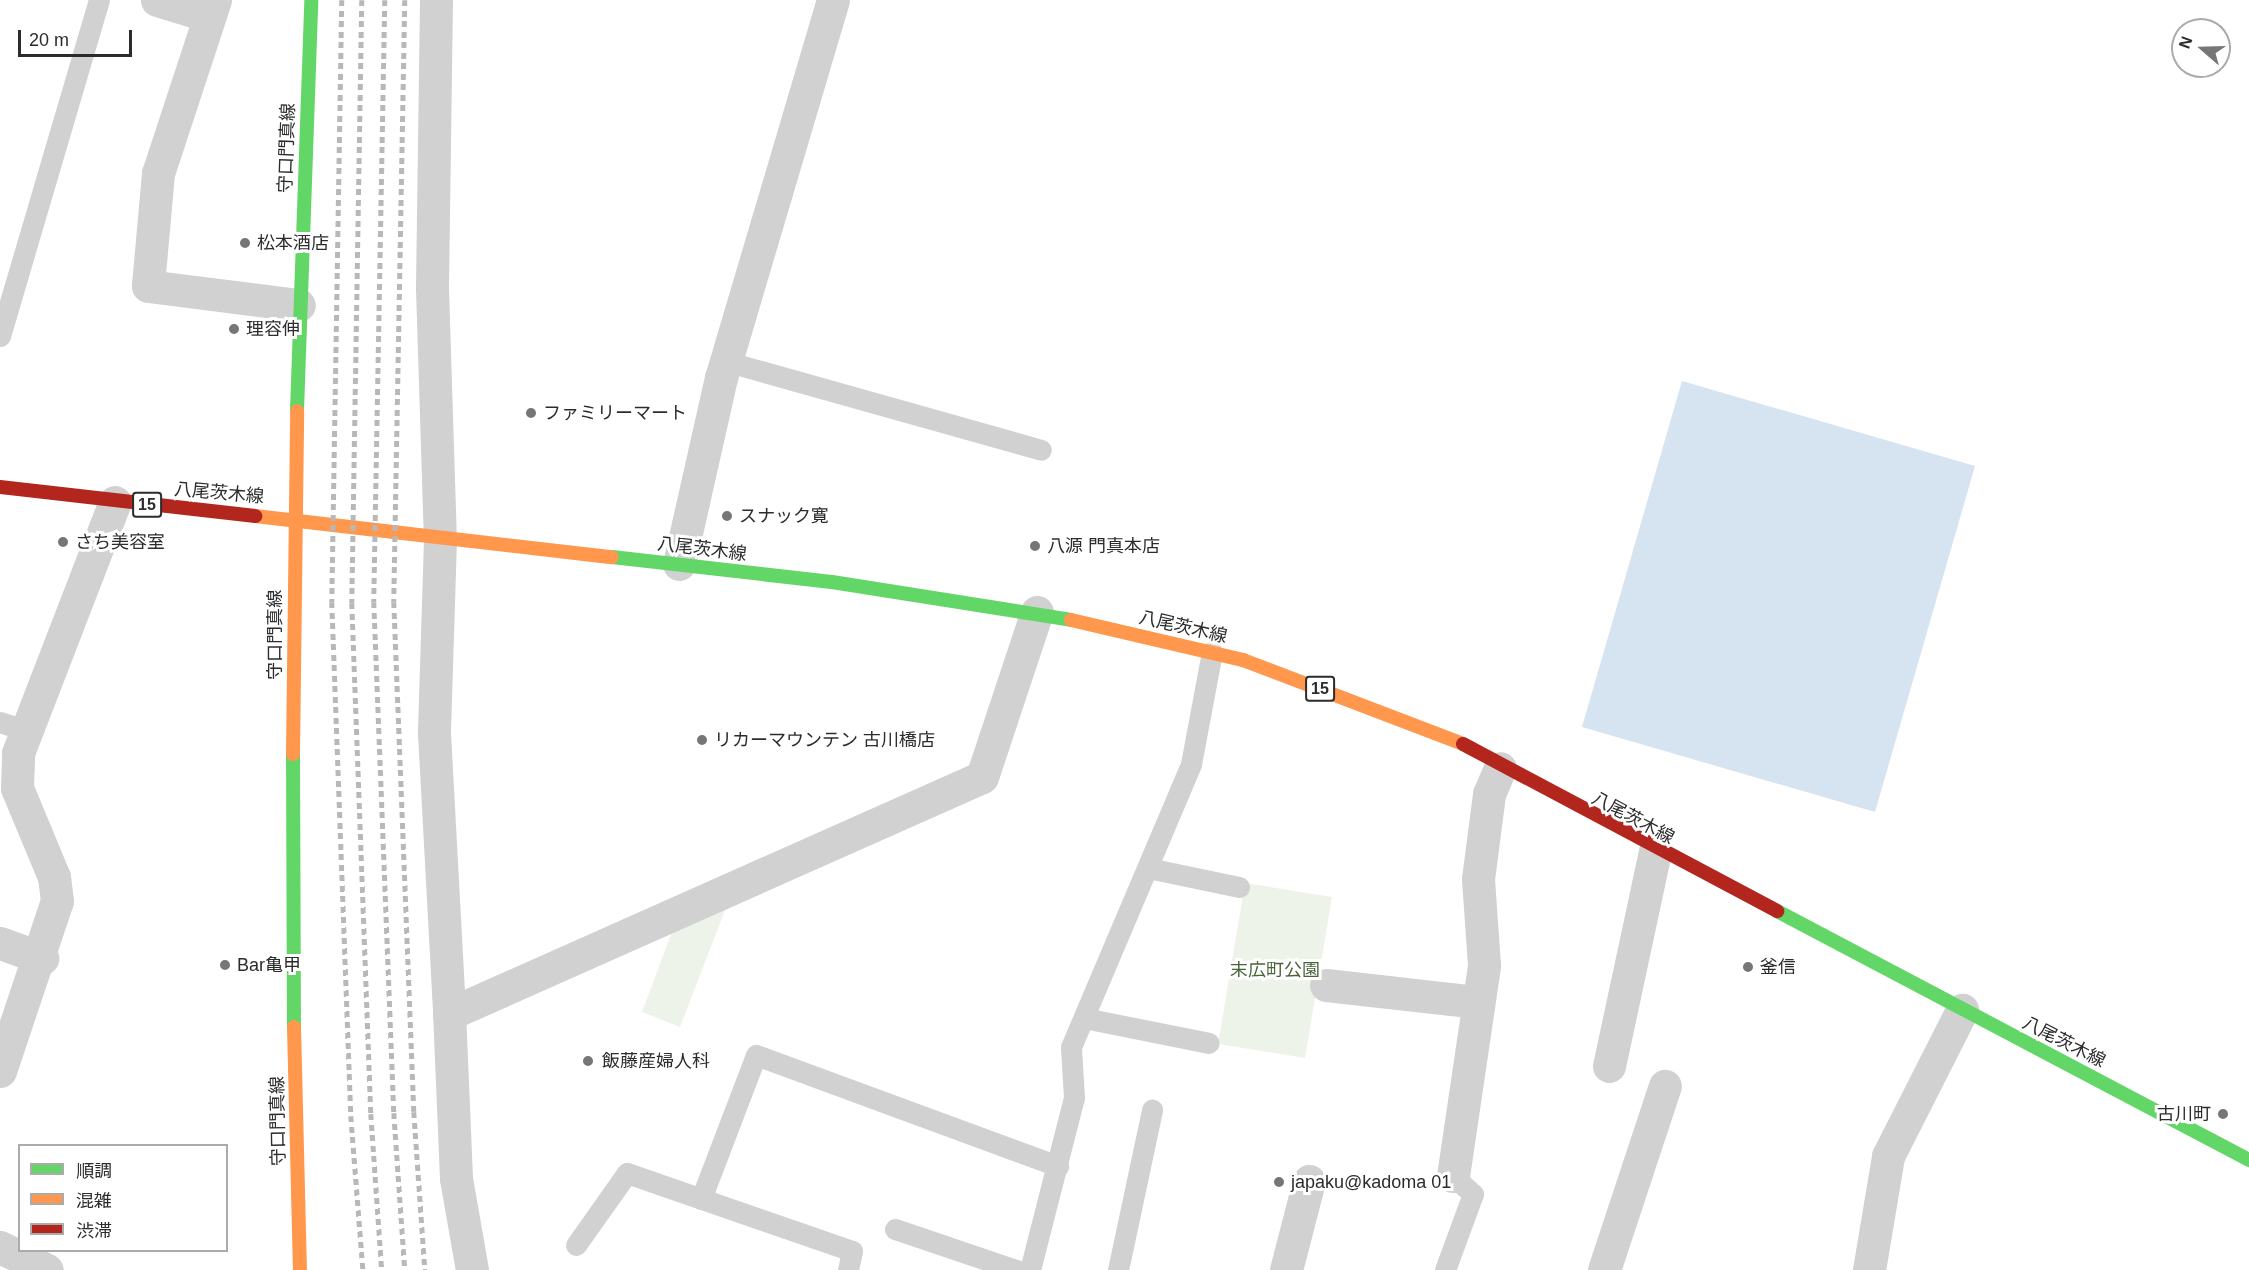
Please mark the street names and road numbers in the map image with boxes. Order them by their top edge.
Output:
street label: 守口門真線 [275,103,299,193]
street label: 八尾茨木線 [173,478,265,508]
road number: 15 [132,492,162,518]
street label: 八尾茨木線 [656,533,748,565]
street label: 守口門真線 [264,590,286,680]
street label: 八尾茨木線 [1137,606,1229,648]
road number: 15 [1305,676,1335,702]
street label: 八尾茨木線 [1588,787,1678,849]
street label: 八尾茨木線 [2019,1012,2109,1072]
street label: 守口門真線 [266,1076,290,1166]

